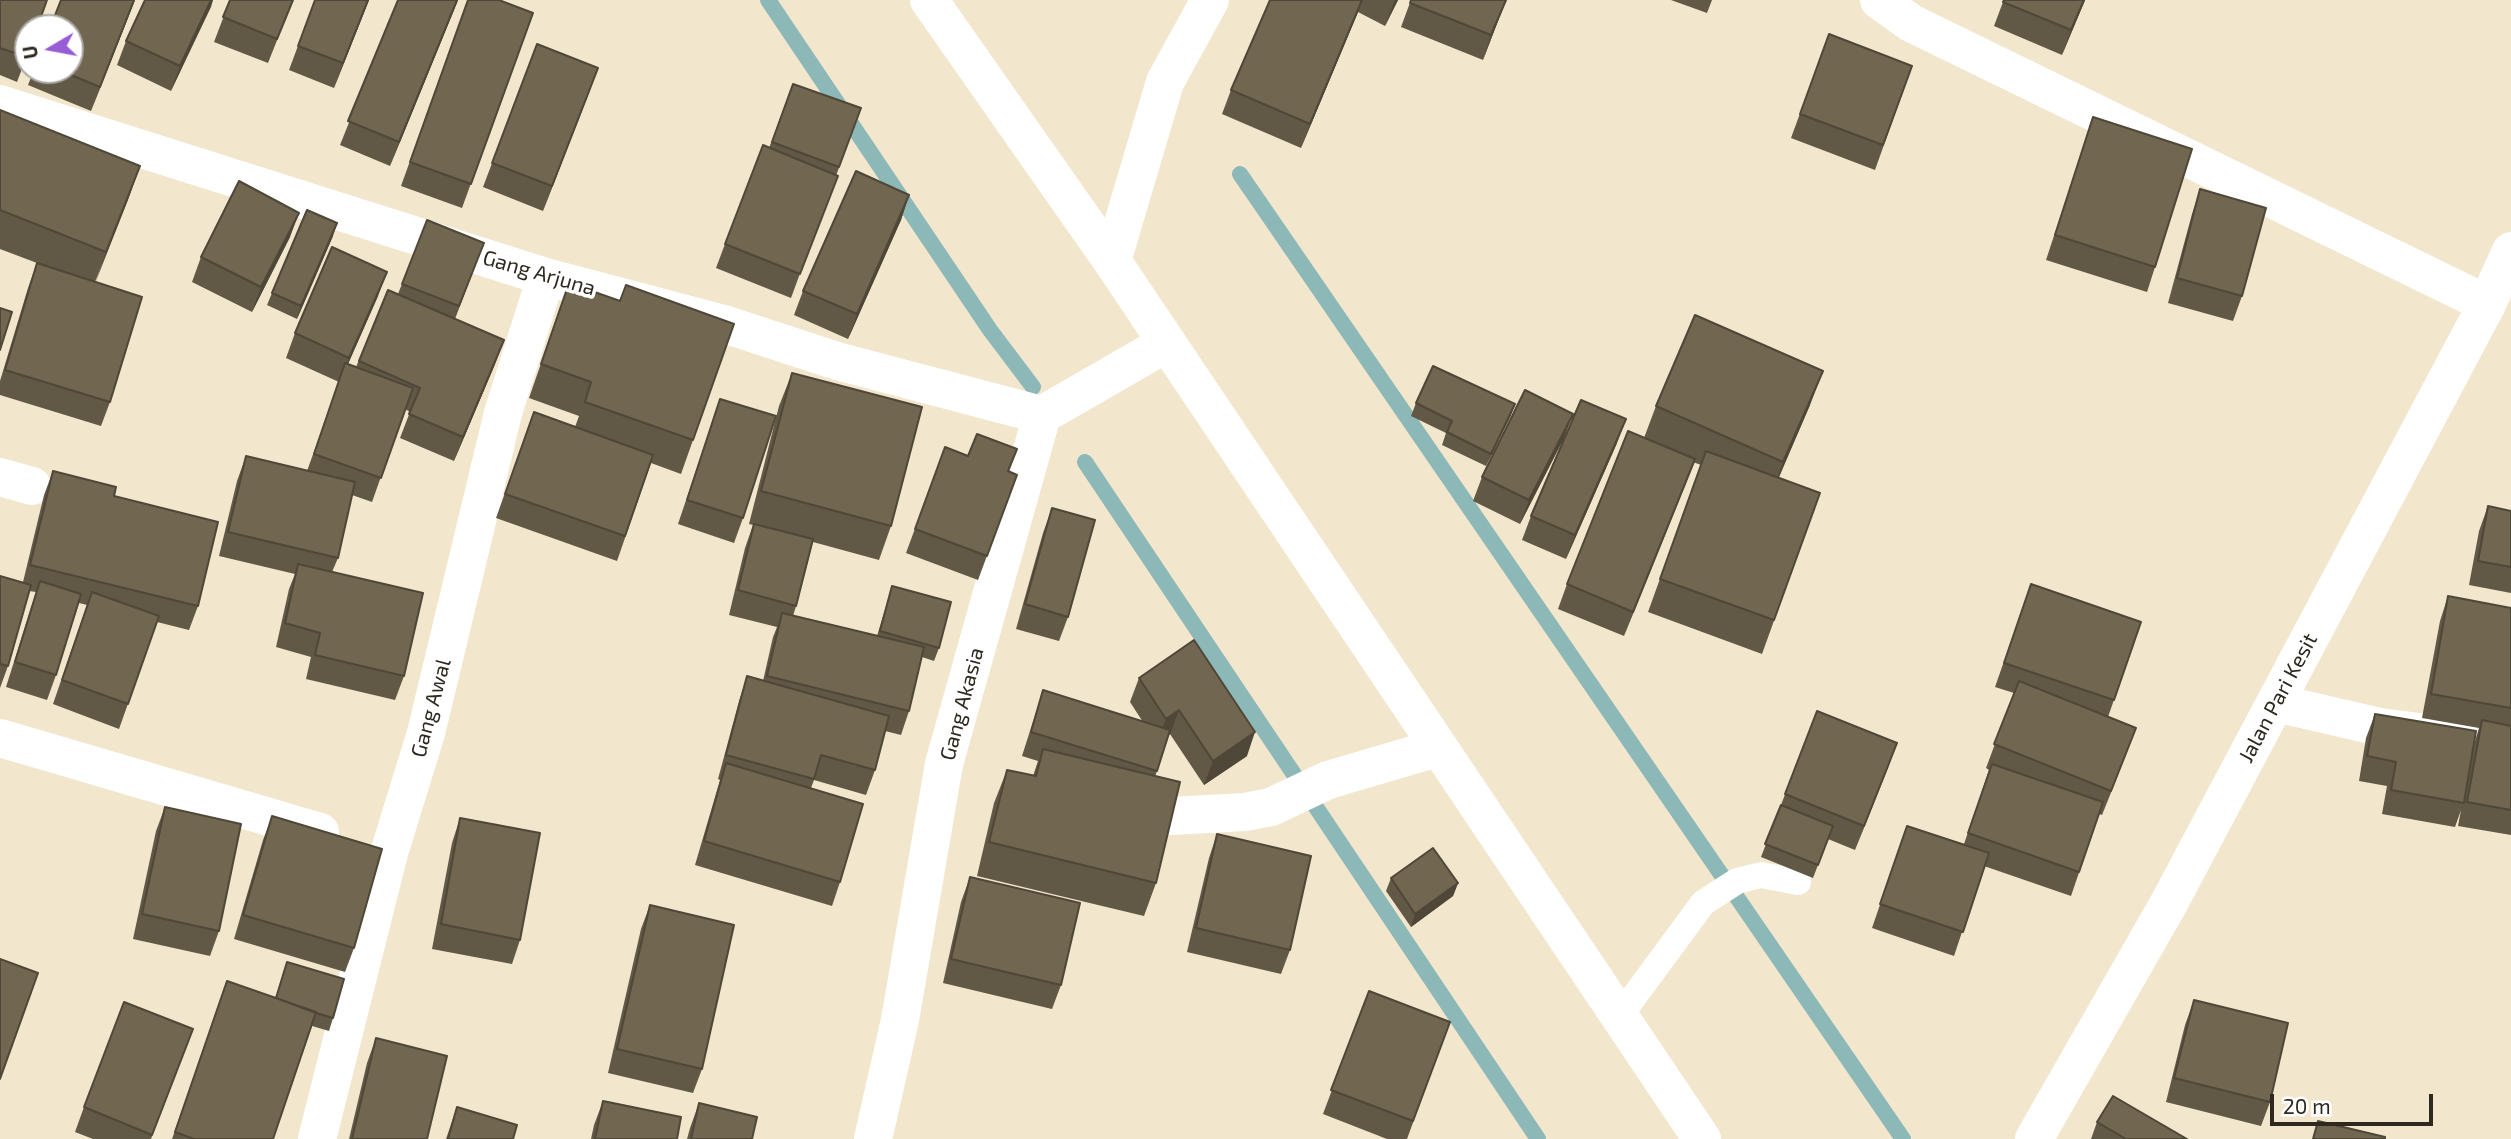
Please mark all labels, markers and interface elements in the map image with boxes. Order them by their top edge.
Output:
north arrow [14,14,84,84]
text: U [17,44,42,61]
street label: Gang Arjuna [480,245,598,301]
street label: Jalan Pari Kesit [2233,629,2323,767]
street label: Gang Akasia [935,645,989,763]
street label: Gang Awal [406,656,456,760]
scale bar [2273,1080,2436,1124]
text: 20 m [2283,1093,2331,1118]

